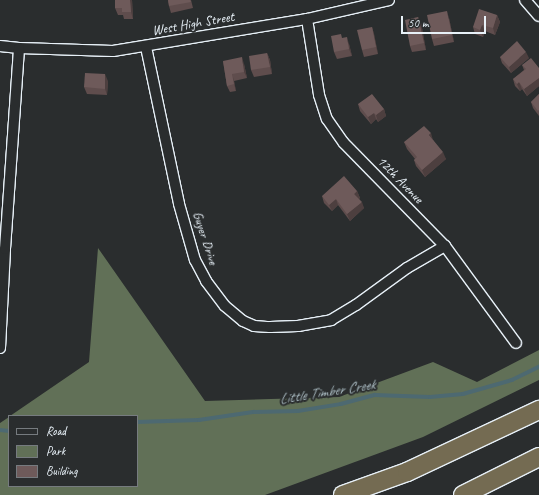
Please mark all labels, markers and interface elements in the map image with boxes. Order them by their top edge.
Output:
street label: West High Street [150,8,236,40]
scale bar [403,8,488,34]
text: 50 m [408,15,428,31]
street label: 12th Avenue [373,153,427,207]
street label: Guyer Drive [189,209,221,267]
water label: Little Timber Creek [278,376,376,408]
legend [8,415,138,487]
text: Road [46,423,66,439]
text: Park [46,443,65,459]
text: Building [46,463,78,479]

